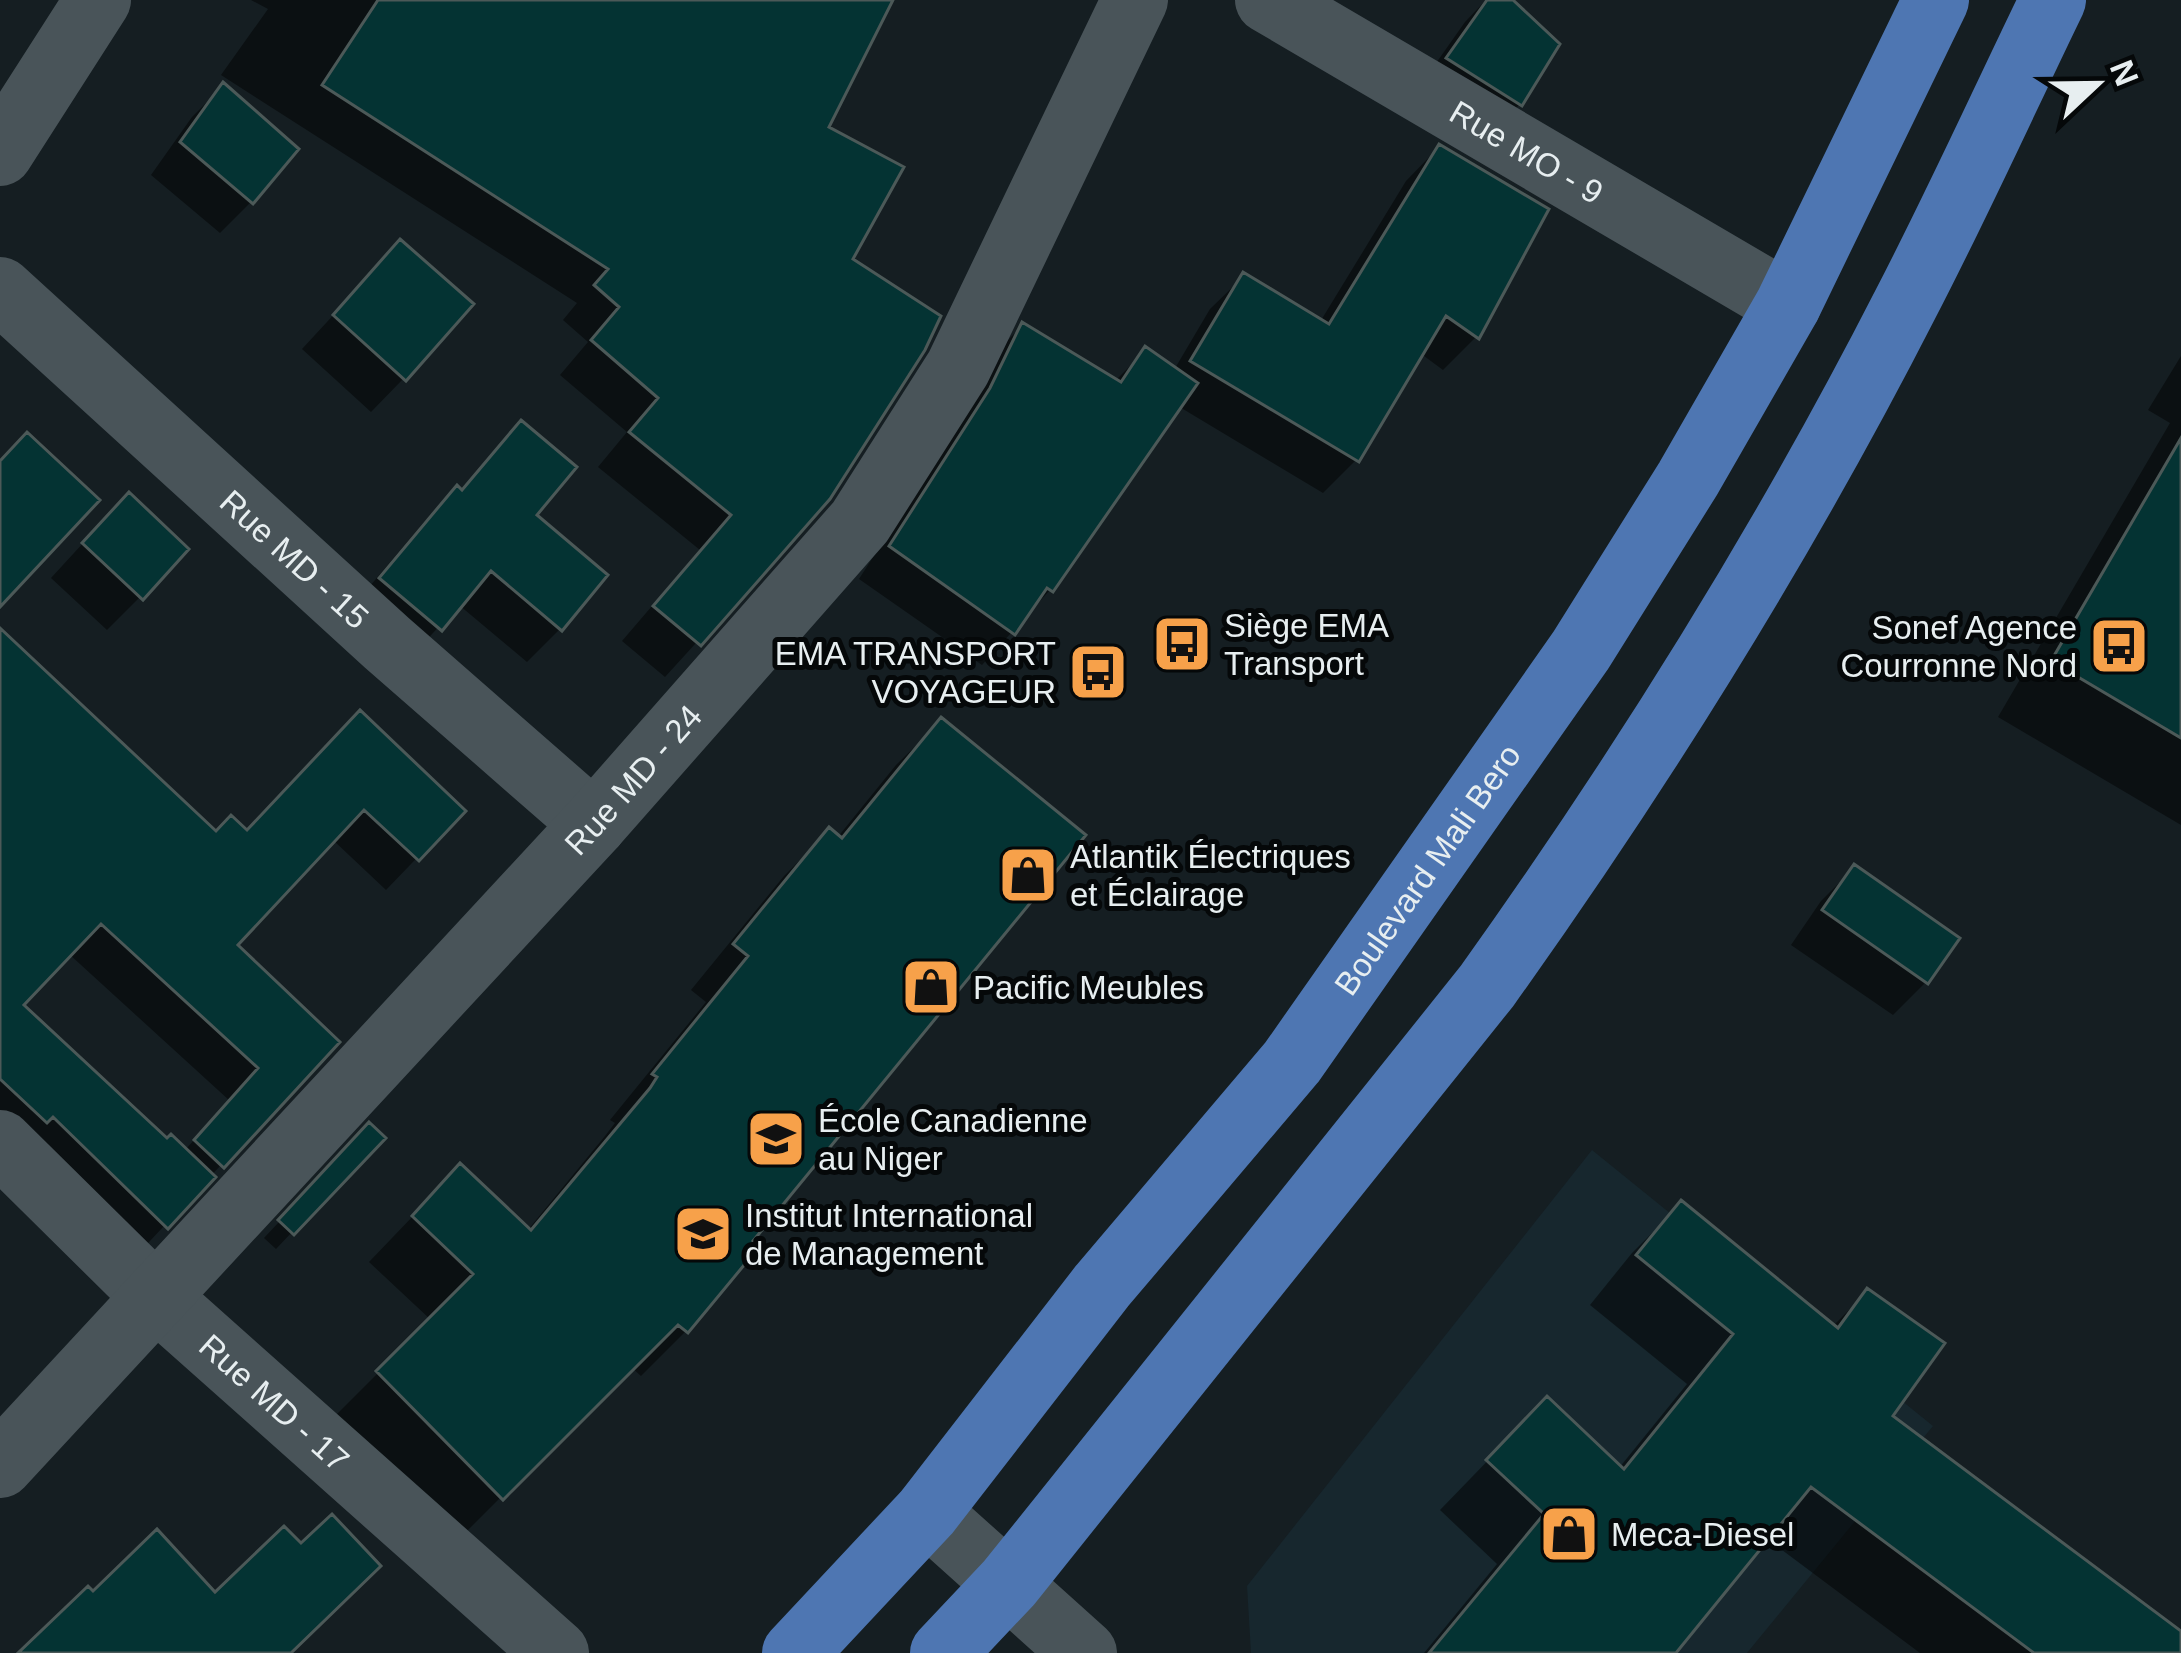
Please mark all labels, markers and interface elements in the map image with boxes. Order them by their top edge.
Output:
north arrow [2037,24,2157,144]
text: N [2103,55,2146,91]
street label: Rue MO - 9 [1444,93,1609,211]
street label: Rue MD - 15 [213,483,376,636]
place label: Siège EMA Transport [1224,607,1389,682]
place label: Sonef Agence Courronne Nord [1840,609,2077,684]
bus stop icon: Siège EMA Transport [1151,613,1213,675]
bus stop icon: Sonef Agence Courronne Nord [2088,615,2150,677]
place label: EMA TRANSPORT VOYAGEUR [775,635,1056,710]
bus stop icon: EMA TRANSPORT VOYAGEUR [1067,641,1129,703]
street label: Rue MD - 24 [557,698,709,862]
street label: Boulevard Mali Bero [1327,737,1528,1002]
place label: Atlantik Électriques et Éclairage [1070,838,1351,913]
shop icon: Atlantik Électriques et Éclairage [997,844,1059,906]
shop icon: Pacific Meubles [900,956,962,1018]
place label: Pacific Meubles [973,969,1204,1006]
place label: École Canadienne au Niger [818,1102,1088,1177]
school or university icon: École Canadienne au Niger [745,1108,807,1170]
place label: Institut International de Management [745,1197,1033,1272]
school or university icon: Institut International de Management [672,1203,734,1265]
street label: Rue MD - 17 [192,1327,357,1479]
shop icon: Meca-Diesel [1538,1503,1600,1565]
place label: Meca-Diesel [1611,1516,1794,1553]

